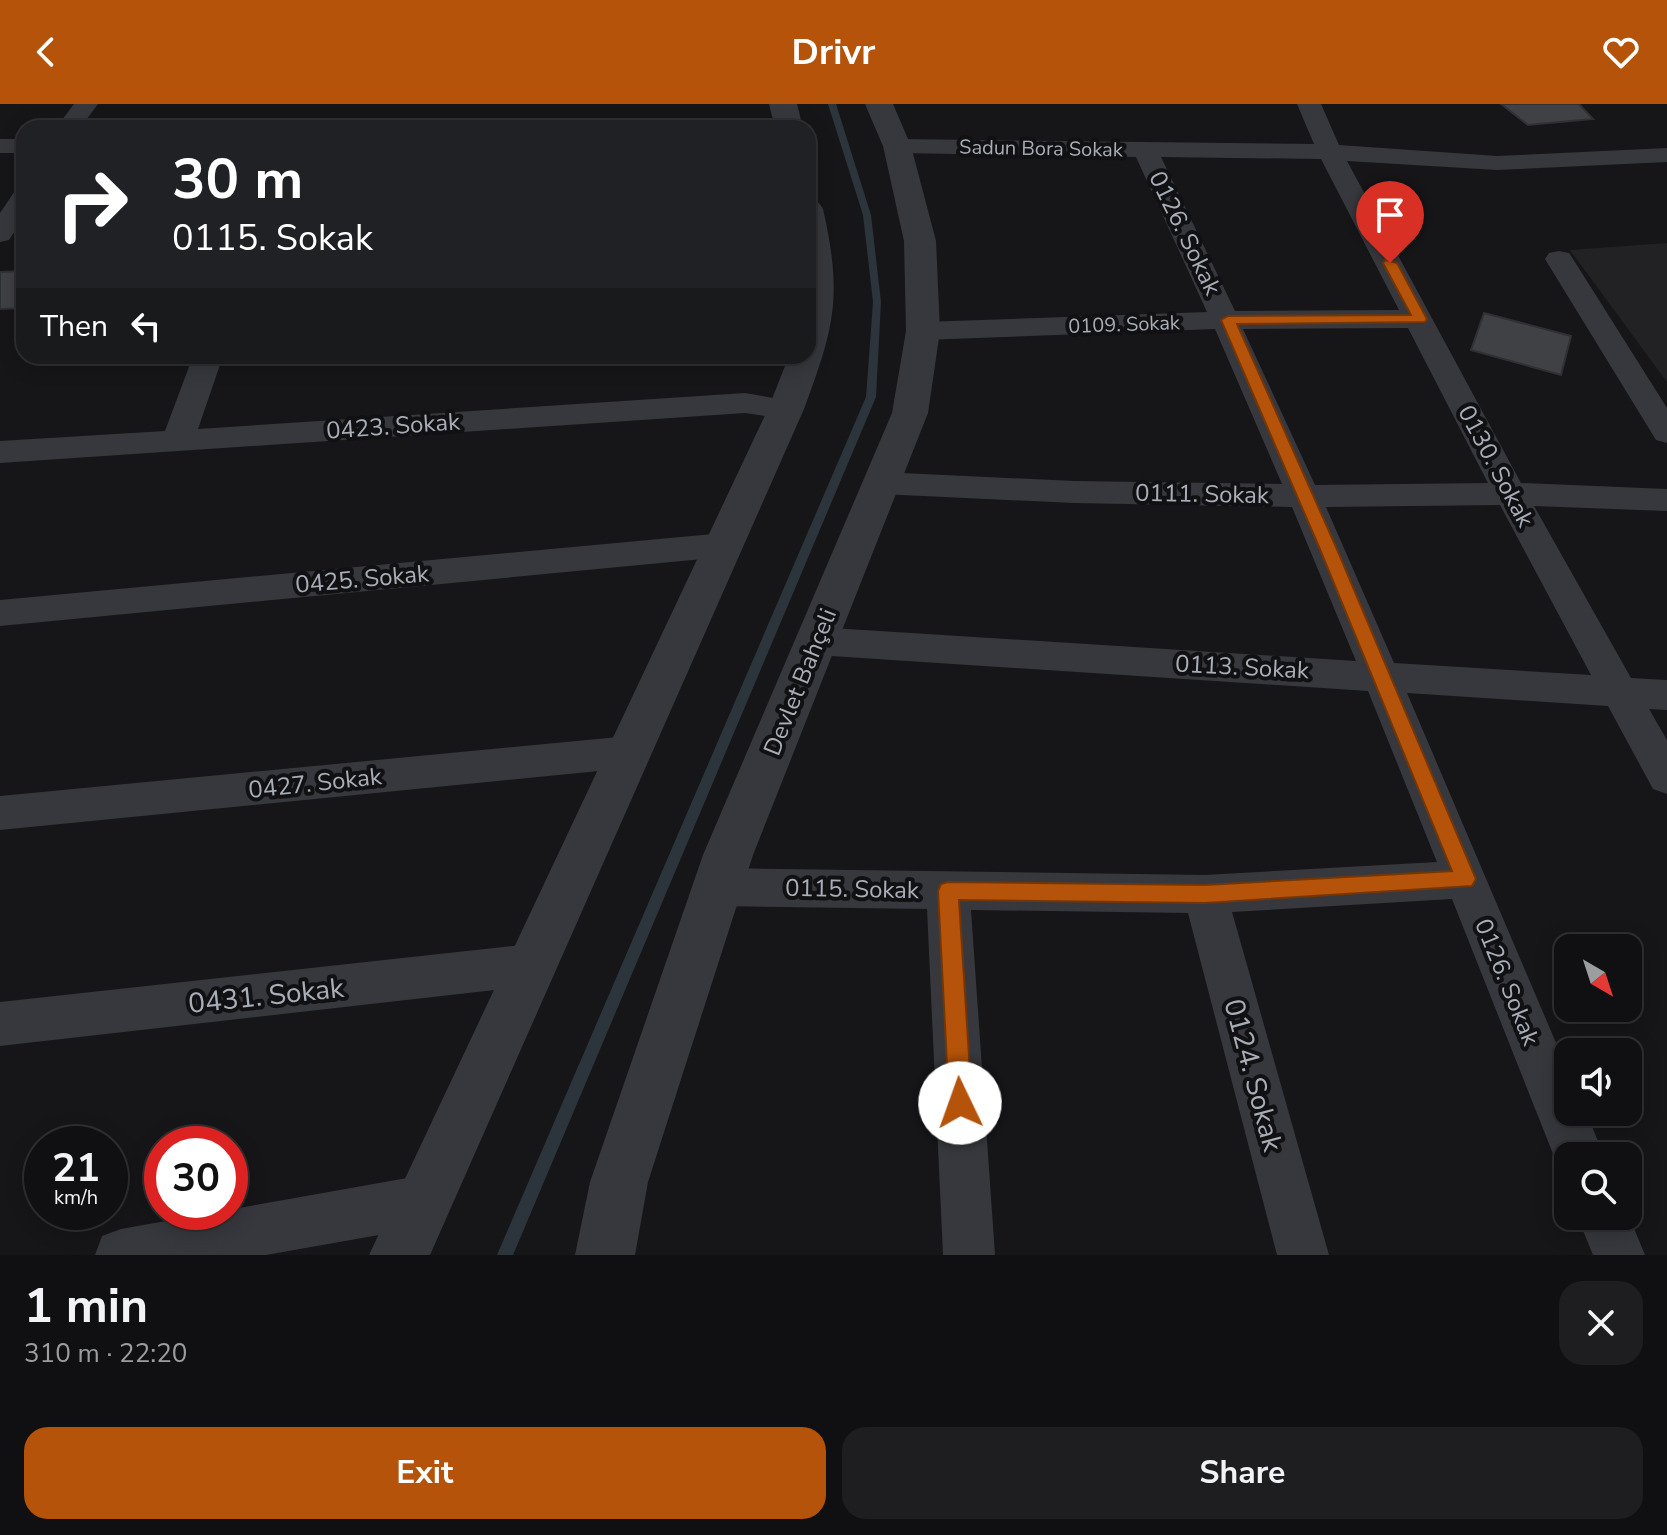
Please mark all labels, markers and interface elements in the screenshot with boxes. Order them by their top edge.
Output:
text: Drivr [792,28,875,77]
icon: back [24,30,68,74]
icon: heart [1599,30,1643,74]
street label: Sadun Bora Sokak [959,134,1124,163]
text: 30 m [172,141,303,218]
icon: right [40,152,144,256]
street label: 0126. Sokak [1141,166,1229,301]
pin [1356,181,1424,263]
icon: arrive [1368,193,1412,237]
text: 0115. Sokak [172,214,373,263]
icon: left [124,304,168,348]
text: Then [40,306,108,347]
street label: 0109. Sokak [1068,309,1181,340]
street label: 0130. Sokak [1450,399,1542,534]
street label: 0423. Sokak [325,405,462,447]
street label: 0111. Sokak [1135,477,1270,511]
street label: 0425. Sokak [294,557,431,601]
street label: Devlet Bahçeli [756,604,844,760]
street label: 0113. Sokak [1174,648,1311,687]
street label: 0427. Sokak [247,760,384,806]
street label: 0115. Sokak [785,872,920,906]
street label: 0126. Sokak [1467,914,1547,1051]
north arrow [1554,934,1642,1022]
map controls [1554,934,1642,1230]
street label: 0431. Sokak [186,969,347,1023]
street label: 0124. Sokak [1214,995,1292,1157]
button: sound [1554,1038,1642,1126]
position arrow [918,1061,1002,1145]
speed limit sign: 30 [144,1126,248,1230]
text: 21 [52,1141,100,1195]
button: search [1554,1142,1642,1230]
text: km/h [54,1184,98,1211]
text: 1 min [24,1273,148,1339]
button: close [1559,1281,1643,1365]
text: 310 m · 22:20 [24,1336,187,1371]
button: Exit [24,1427,826,1519]
button: Share [842,1427,1643,1519]

